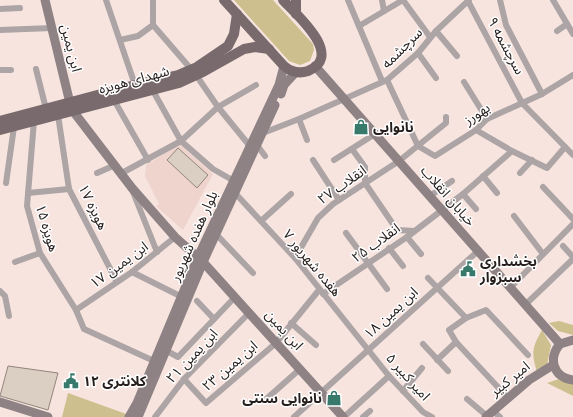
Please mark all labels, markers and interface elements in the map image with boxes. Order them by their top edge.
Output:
street label: سرچشمه ۹ [483,14,528,78]
street label: ابن یمین [57,22,85,74]
street label: سرچشمه [378,24,427,73]
street label: شهدای هویزه [97,62,171,98]
street label: بهورز [460,99,493,129]
shop icon: نانوایی [352,118,370,136]
place label: نانوایی [373,119,414,136]
street label: انقلاب ۲۷ [314,162,370,208]
street label: خیابان انقلاب [417,162,479,230]
street label: هویزه ۱۷ [75,181,111,233]
street label: بلوار هفده شهریور [166,188,222,285]
street label: هویزه ۱۵ [32,202,62,254]
street label: انقلاب ۲۵ [348,220,404,266]
street label: هفده شهریور ۷ [279,226,345,300]
street label: ابن یمین ۱۷ [86,238,152,292]
place label: بخشداری سبزوار [479,253,537,286]
public building icon: بخشداری سبزوار [459,260,477,278]
street label: ابن یمین ۱۸ [360,284,422,342]
street label: ابن یمین [261,306,307,354]
street label: ابن یمین ۲۱ [163,325,221,387]
street label: ابن یمین ۲۳ [199,337,261,395]
street label: امیر کبیر ۵ [382,350,434,404]
street label: امیر کبیر [486,358,533,401]
public building icon: کلانتری ۱۲ [62,372,80,390]
place label: کلانتری ۱۲ [83,373,147,390]
shop icon: نانوایی سنتی [325,389,343,407]
place label: نانوایی سنتی [242,390,322,407]

